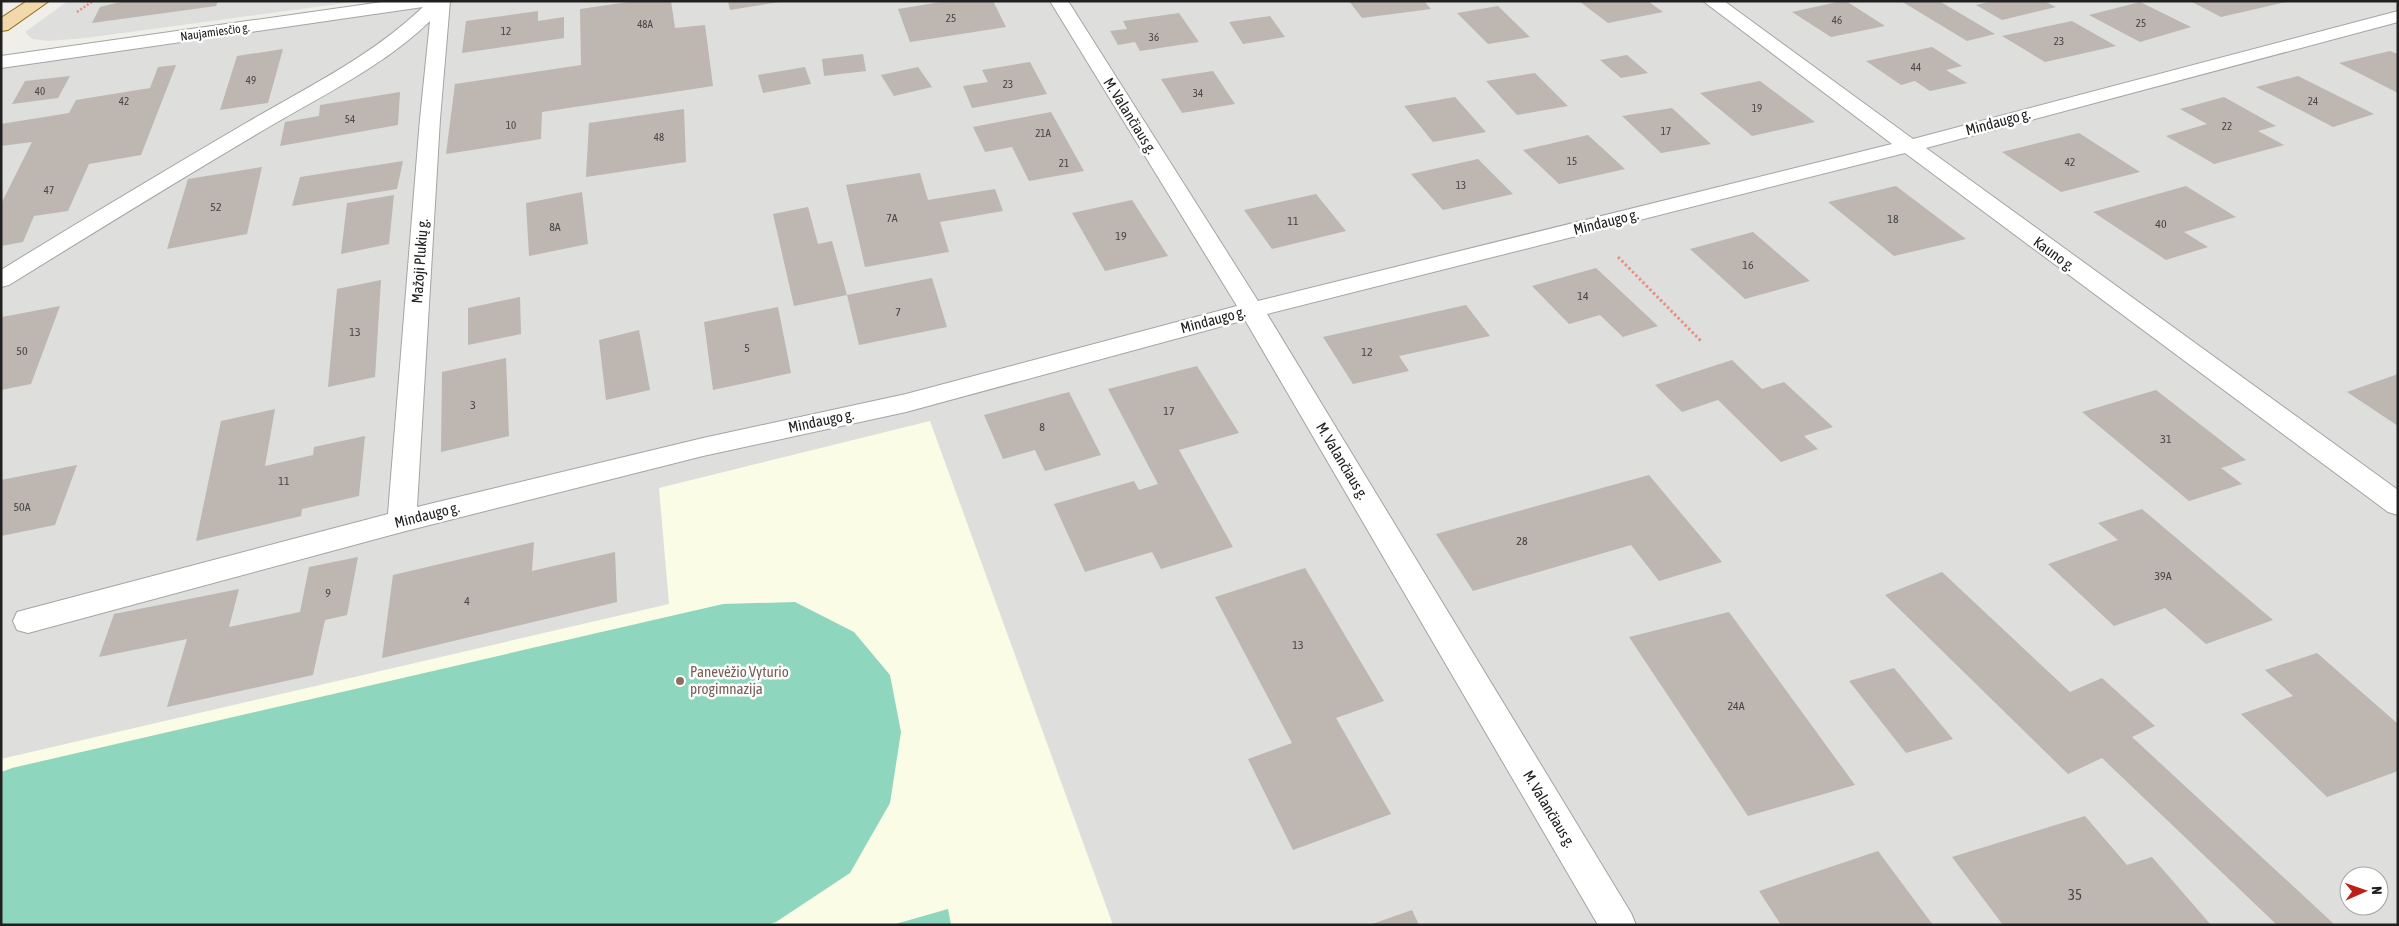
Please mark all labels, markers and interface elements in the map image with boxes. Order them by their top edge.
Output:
house number: 25 [946,12,956,24]
house number: 46 [1832,14,1842,26]
house number: 25 [2136,17,2146,29]
house number: 48A [637,18,653,30]
street label: Naujamiesčio g. [180,20,250,44]
house number: 12 [501,25,511,37]
house number: 36 [1149,31,1159,43]
house number: 23 [2054,35,2064,47]
house number: 44 [1911,61,1921,73]
house number: 49 [246,74,256,86]
street label: M. Valančiaus g. [1100,75,1161,157]
house number: 23 [1003,78,1013,90]
house number: 40 [35,85,45,97]
house number: 34 [1193,87,1203,99]
house number: 42 [119,95,129,107]
house number: 24 [2308,95,2318,107]
house number: 19 [1752,102,1762,114]
street label: Mindaugo g. [1964,105,2032,138]
house number: 54 [345,113,355,125]
house number: 10 [506,119,516,131]
house number: 22 [2222,120,2232,132]
house number: 17 [1661,125,1671,137]
house number: 21A [1035,127,1051,139]
house number: 48 [654,131,664,143]
house number: 15 [1567,155,1577,167]
house number: 42 [2065,156,2075,168]
house number: 21 [1059,157,1069,169]
house number: 13 [1456,179,1466,191]
house number: 47 [44,184,54,196]
house number: 52 [210,200,222,214]
street label: Mindaugo g. [1572,205,1641,238]
house number: 7A [886,211,898,225]
house number: 18 [1887,212,1899,226]
house number: 11 [1287,214,1299,228]
house number: 40 [2155,217,2167,231]
street label: Mažoji Plukių g. [408,218,431,304]
house number: 8A [549,220,561,234]
house number: 19 [1115,229,1127,243]
street label: Kauno g. [2030,233,2078,274]
house number: 16 [1742,258,1754,272]
house number: 14 [1577,289,1589,303]
street label: Mindaugo g. [1179,303,1247,336]
house number: 7 [895,305,901,319]
house number: 13 [349,325,361,339]
house number: 5 [744,341,750,355]
house number: 50 [16,344,28,358]
house number: 12 [1361,345,1373,359]
house number: 3 [470,398,476,412]
house number: 17 [1163,404,1175,418]
street label: Mindaugo g. [787,405,855,436]
street label: M. Valančiaus g. [1313,419,1372,502]
house number: 8 [1039,420,1045,434]
house number: 31 [2160,432,2172,446]
house number: 11 [278,474,290,488]
street label: Mindaugo g. [393,498,462,531]
house number: 50A [13,500,31,514]
house number: 28 [1516,534,1528,548]
house number: 39A [2154,569,2172,583]
house number: 9 [325,586,331,600]
house number: 4 [464,594,470,608]
house number: 13 [1292,638,1304,652]
place label: Panevėžio Vyturio progimnazija [690,663,789,697]
marker: Panevėžio Vyturio progimnazija [674,675,686,687]
house number: 24A [1727,699,1745,713]
street label: M. Valančiaus g. [1520,767,1579,850]
north arrow [2339,866,2389,916]
house number: 35 [2068,886,2082,903]
text: N [2369,886,2385,895]

